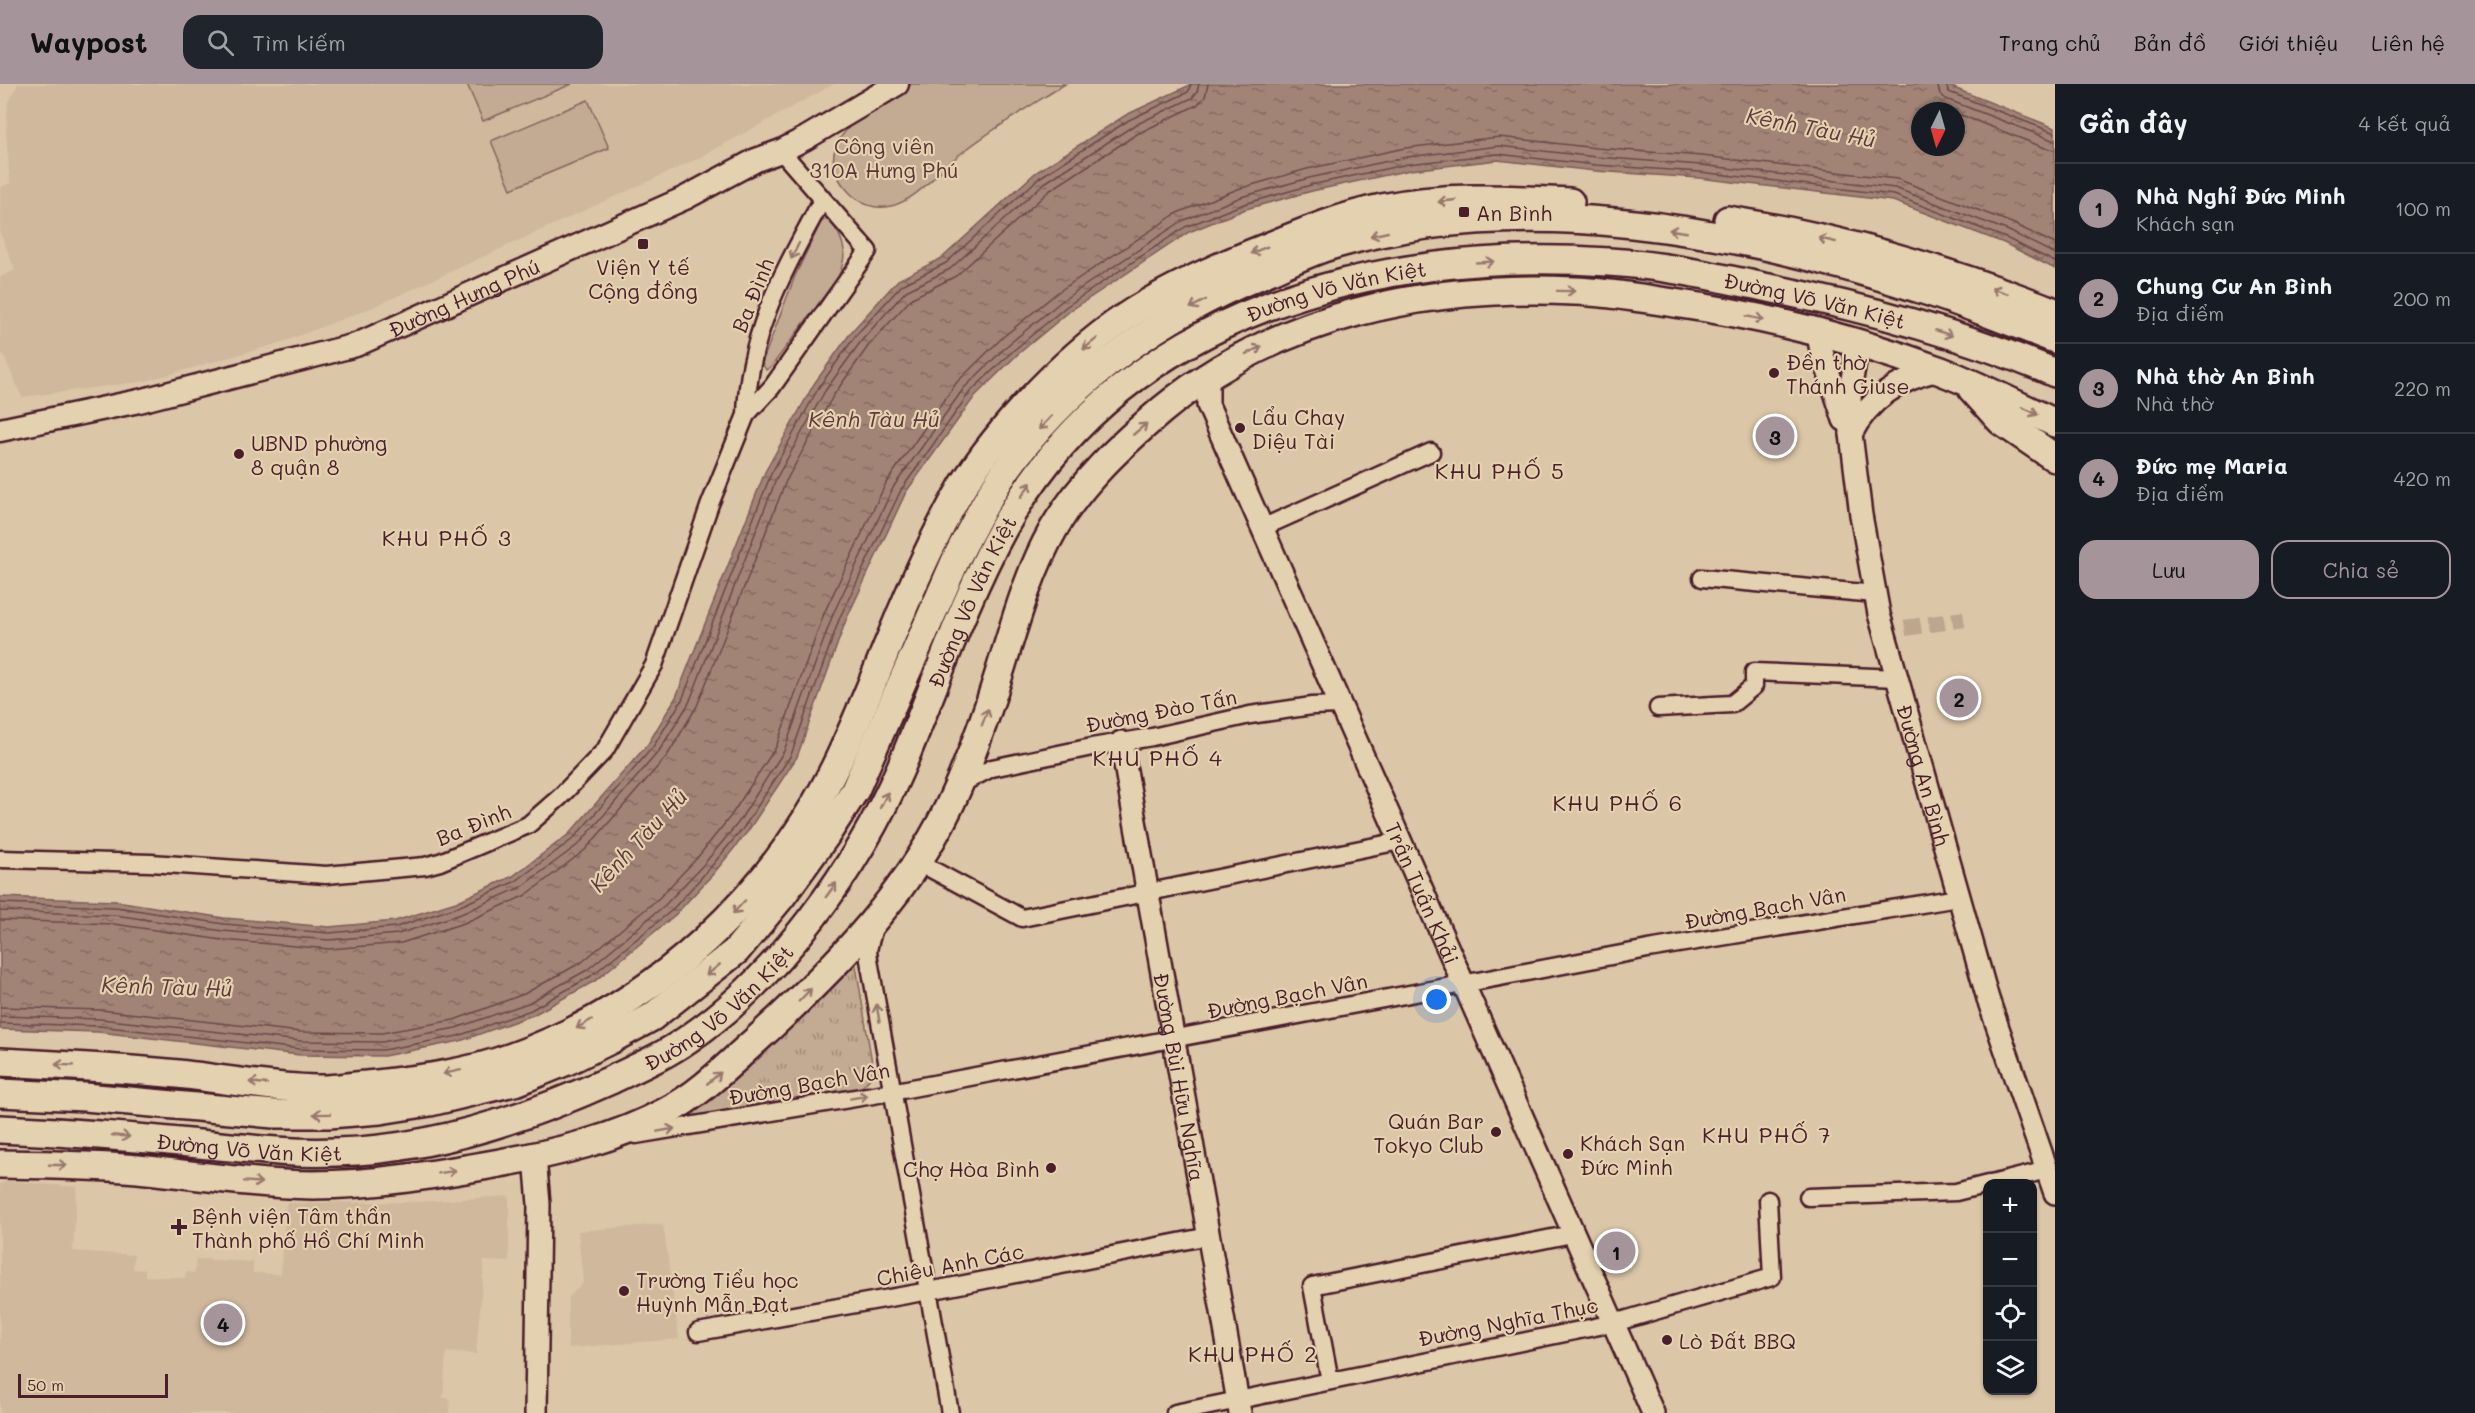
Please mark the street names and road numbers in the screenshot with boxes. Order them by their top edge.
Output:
street label: Đường Hưng Phú [384,251,544,342]
street label: Ba Đình [725,254,779,336]
street label: Đường Võ Văn Kiệt [1242,254,1428,327]
street label: Đường Võ Văn Kiệt [1722,265,1909,334]
street label: Đường Võ Văn Kiệt [921,510,1021,691]
street label: Đường Đào Tấn [1083,682,1239,738]
street label: Đường An Bình [1892,701,1957,849]
street label: Ba Đình [432,797,514,851]
street label: Trần Tuấn Khải [1380,817,1466,968]
street label: Đường Bạch Vân [1682,880,1848,934]
street label: Đường Võ Văn Kiệt [639,938,799,1076]
street label: Đường Bạch Vân [1204,966,1370,1024]
street label: Đường Bùi Hữu Nghĩa [1149,970,1212,1183]
street label: Đường Bạch Vân [726,1056,892,1110]
street label: Đường Võ Văn Kiệt [155,1126,342,1166]
street label: Chiêu Anh Các [874,1236,1026,1292]
street label: Đường Nghĩa Thục [1416,1290,1600,1352]

